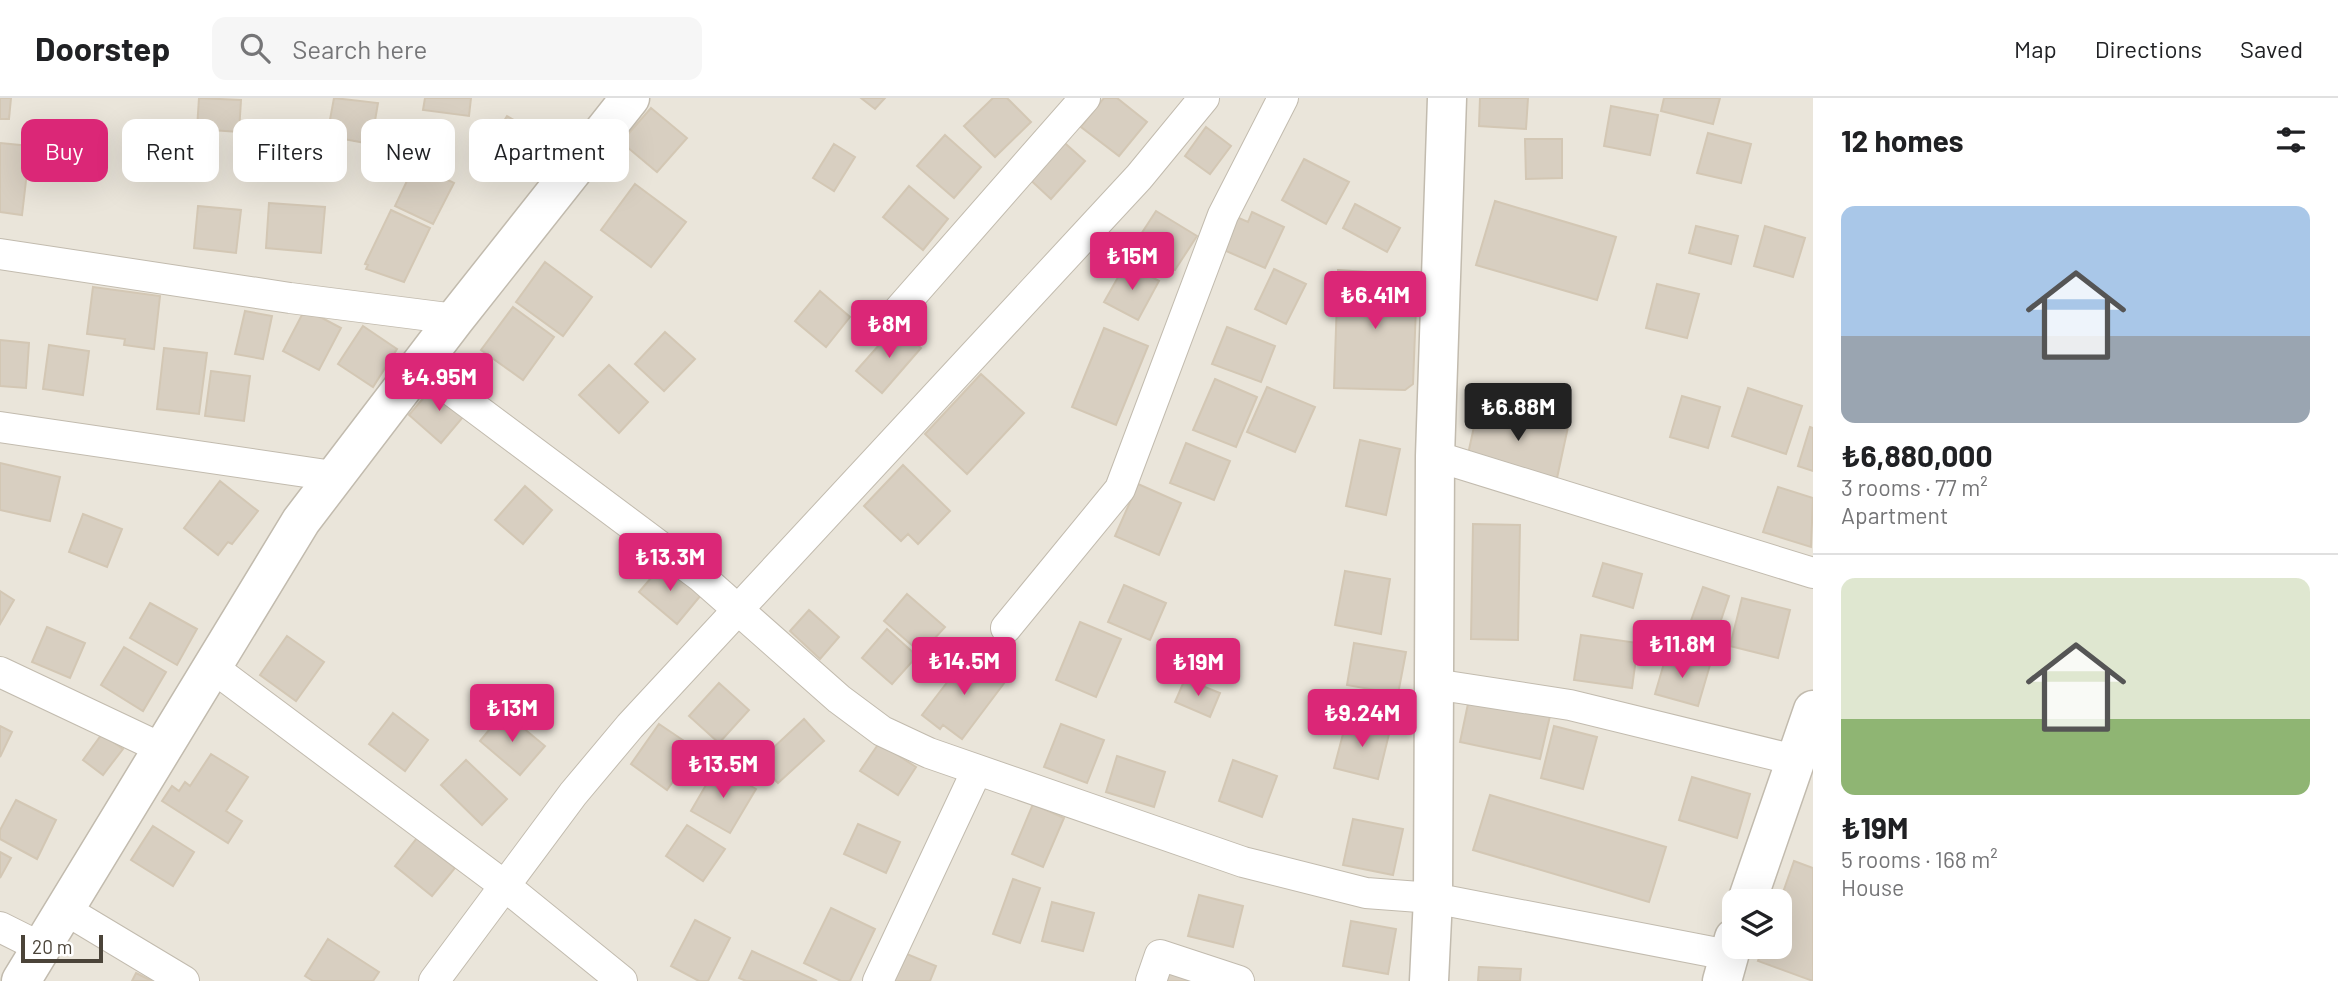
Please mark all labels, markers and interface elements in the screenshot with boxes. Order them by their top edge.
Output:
search box [212,17,702,80]
text: Doorstep [35,28,170,68]
icon: search [236,29,274,67]
text: Search here [292,33,427,64]
text: Map [2014,34,2057,63]
text: Directions [2095,34,2202,63]
text: Saved [2240,34,2303,63]
chip: Buy [21,119,108,182]
chip: Rent [122,119,219,182]
chip: Filters [233,119,347,182]
chip: New [361,119,455,182]
chip: Apartment [469,119,629,182]
icon: filters [2272,121,2310,159]
text: 12 homes [1841,122,1964,158]
pin: ₺15M [1091,232,1173,292]
text: ₺15M [1106,241,1158,269]
icon: home [2013,252,2139,378]
pin: ₺6.41M [1318,272,1432,331]
text: ₺6.41M [1340,280,1410,308]
pin: ₺8M [855,300,923,360]
text: ₺8M [867,309,911,337]
pin: ₺4.95M [382,354,496,413]
text: ₺4.95M [401,362,477,390]
pin: ₺6.88M [1461,384,1575,443]
text: ₺6.88M [1481,392,1555,420]
text: ₺6,880,000 [1841,437,1993,473]
text: 3 rooms · 77 m² [1841,473,1988,501]
text: Apartment [1841,501,1948,529]
pin: ₺13.3M [613,533,727,593]
text: ₺13.3M [635,542,705,570]
pin: ₺11.8M [1625,620,1739,680]
icon: home [2013,624,2139,750]
text: ₺11.8M [1649,629,1715,657]
pin: ₺14.5M [907,638,1021,697]
pin: ₺19M [1157,638,1239,698]
text: ₺14.5M [928,646,1000,674]
text: ₺19M [1172,647,1224,675]
pin: ₺13M [471,684,553,744]
pin: ₺9.24M [1305,690,1419,749]
text: ₺13M [486,693,538,721]
text: ₺9.24M [1324,698,1400,726]
pin: ₺13.5M [666,740,780,800]
text: ₺13.5M [688,749,758,777]
text: ₺19M [1841,809,1908,845]
text: 5 rooms · 168 m² [1841,845,1998,873]
text: House [1841,873,1904,901]
map controls [1722,889,1792,959]
button: layers [1722,889,1792,959]
scale bar [21,932,103,964]
text: 20 m [32,935,72,958]

